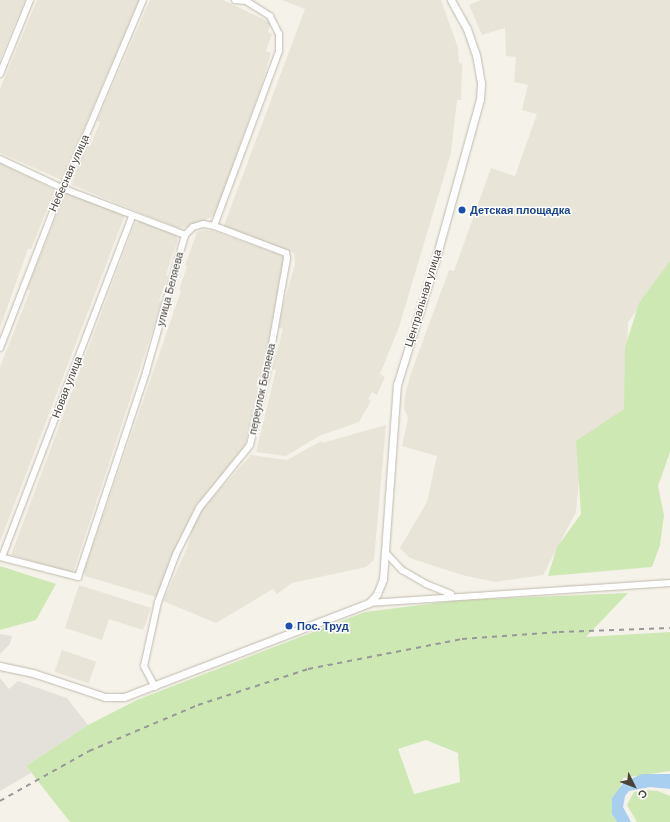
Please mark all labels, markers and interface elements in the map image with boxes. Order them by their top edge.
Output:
street label: Небесная улица [46,132,92,214]
place label: Детская площадка [470,203,570,217]
marker: Детская площадка [457,205,467,215]
street label: Центральная улица [402,248,444,348]
street label: улица Беляева [154,250,186,328]
street label: переулок Беляева [246,342,278,436]
street label: Новая улица [49,354,85,420]
place label: Пос. Труд [297,619,349,633]
marker: Пос. Труд [284,621,294,631]
north arrow [614,766,654,806]
text: С [635,786,651,802]

